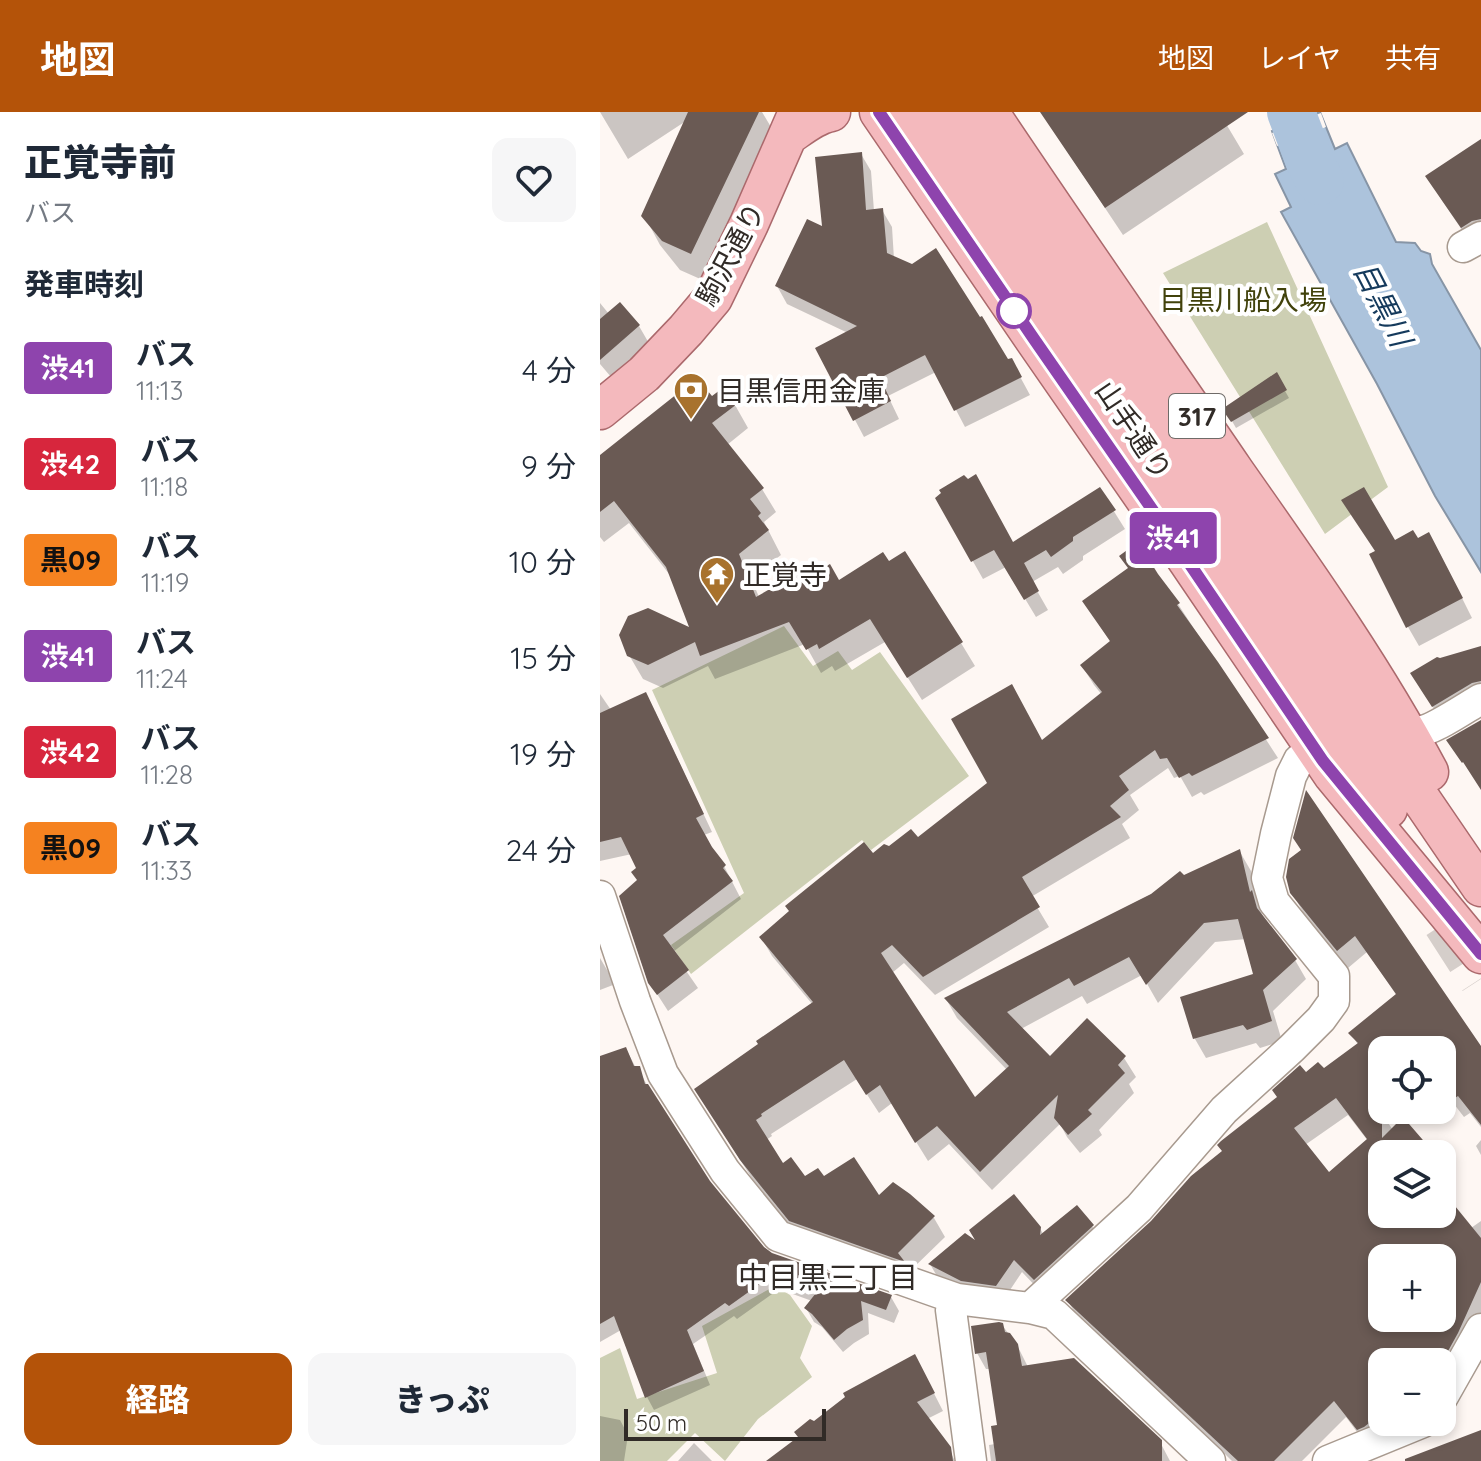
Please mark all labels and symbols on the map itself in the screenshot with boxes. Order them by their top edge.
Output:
street label: 駒沢通り [688,196,772,312]
water label: 目黒川 [1346,255,1422,355]
park label: 目黒川船入場 [1159,282,1327,317]
unlabelled marker [997,294,1031,328]
bank icon: 目黒信用金庫 [672,371,710,421]
place label: 目黒信用金庫 [717,373,885,408]
street label: 山手通り [1088,374,1180,486]
road number: 317 [1169,394,1225,438]
line badge: 渋41 [1127,512,1219,564]
temple icon: 正覚寺 [698,555,736,605]
place label: 正覚寺 [743,557,827,592]
district label: 中目黒三丁目 [738,1258,918,1296]
scale bar [624,1405,826,1441]

